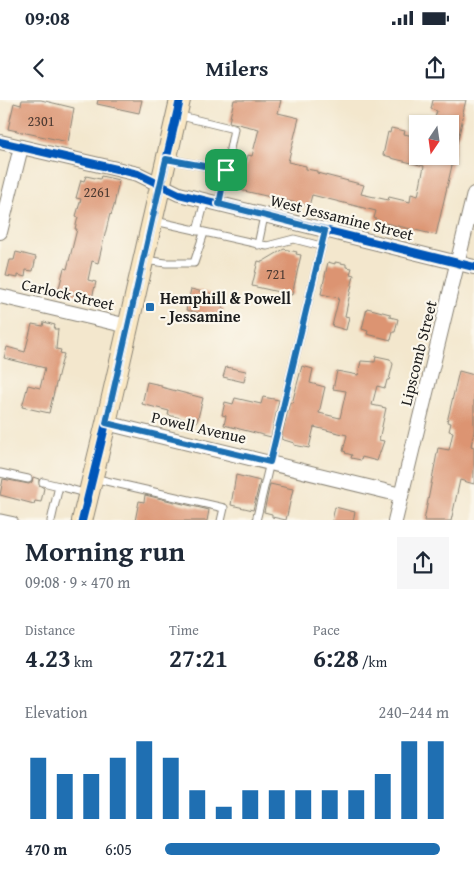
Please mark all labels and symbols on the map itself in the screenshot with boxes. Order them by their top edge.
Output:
house number: 2301 [28,111,54,131]
north arrow [409,115,459,165]
pin [205,149,247,191]
house number: 2261 [84,182,110,202]
street label: West Jessamine Street [268,188,417,246]
house number: 721 [266,264,286,284]
street label: Carlock Street [19,272,117,316]
place label: Hemphill & Powell - Jessamine [160,286,291,328]
street label: Lipscomb Street [393,297,443,408]
marker: Hemphill & Powell - Jessamine [144,301,156,313]
street label: Powell Avenue [149,404,249,450]

